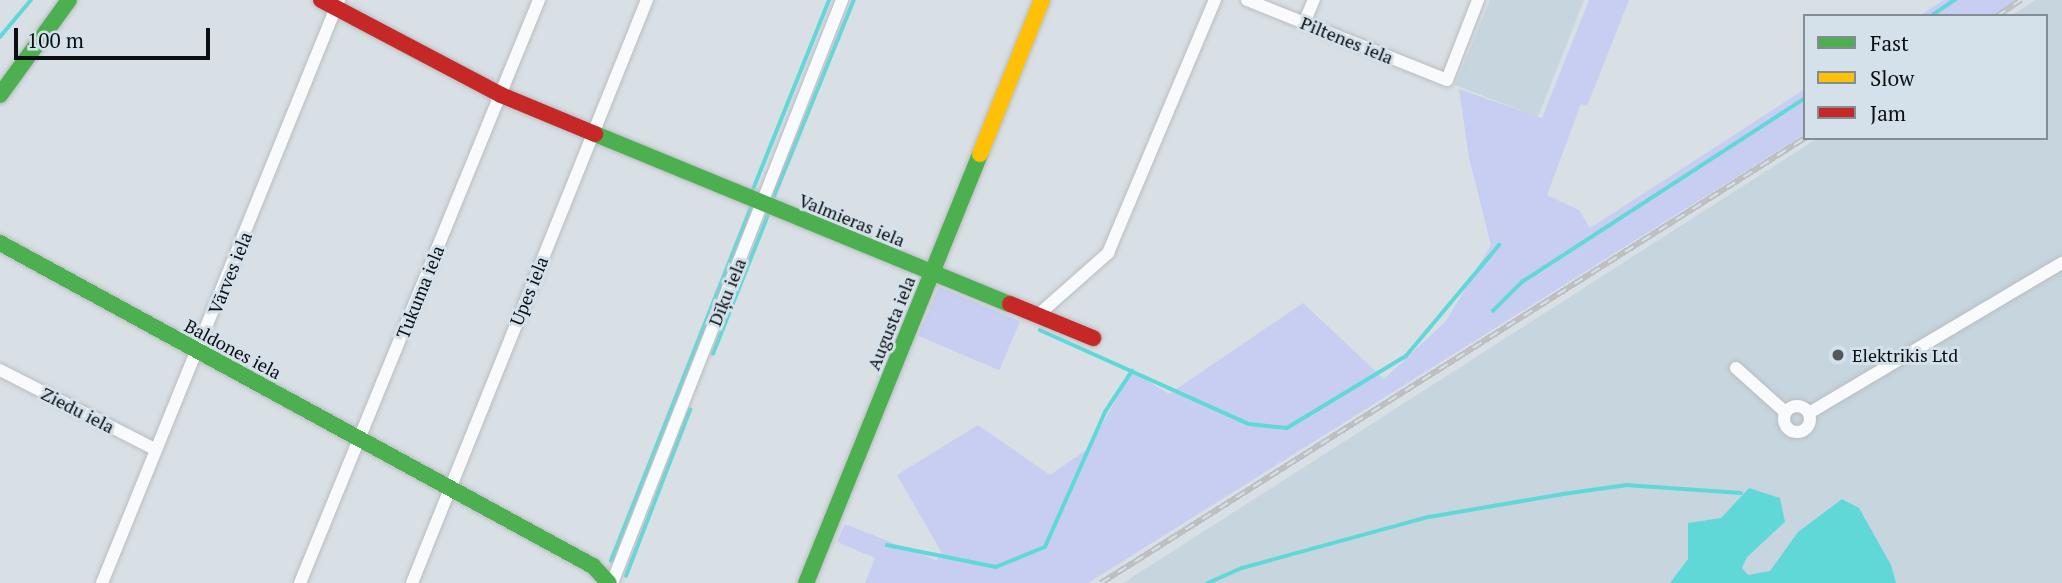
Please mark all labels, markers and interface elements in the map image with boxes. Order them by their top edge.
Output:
street label: Piltenes iela [1297,12,1397,68]
scale bar [18,14,214,58]
legend [1803,14,2048,140]
text: 100 m [27,26,84,54]
text: Fast [1870,29,1909,57]
text: Slow [1870,64,1914,92]
text: Jam [1870,99,1906,127]
street label: Valmieras iela [796,189,908,251]
street label: Vārves iela [204,229,256,317]
street label: Tukuma iela [392,242,448,342]
street label: Upes iela [505,253,553,329]
street label: Dīķu iela [704,255,750,329]
street label: Augusta iela [862,273,920,373]
street label: Baldones iela [181,314,285,384]
place label: Elektrikis Ltd [1852,344,1958,366]
marker: Elektrikis Ltd [1830,347,1846,363]
street label: Ziedu iela [38,382,118,438]

